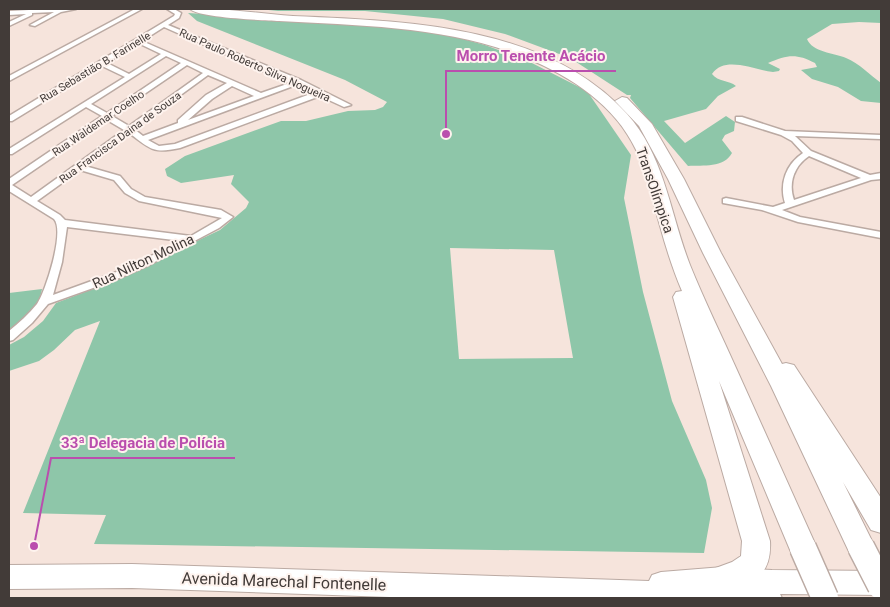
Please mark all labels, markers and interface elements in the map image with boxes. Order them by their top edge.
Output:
street label: Rua Paulo Roberto Silva Nogueira [177,26,332,105]
street label: Rua Sebastião B. Farinelle [38,29,153,106]
callout: Morro Tenente Acácio [446,41,616,71]
text: Morro Tenente Acácio [457,47,605,65]
street label: Rua Waldemar Coelho [50,88,147,159]
street label: Rua Francisca Daina de Souza [57,89,184,186]
street label: TransOlímpica [633,145,677,235]
street label: Rua Nilton Molina [90,230,196,292]
callout: 33ª Delegacia de Polícia [51,428,235,458]
text: 33ª Delegacia de Polícia [61,434,225,452]
street label: Avenida Marechal Fontenelle [181,568,387,595]

